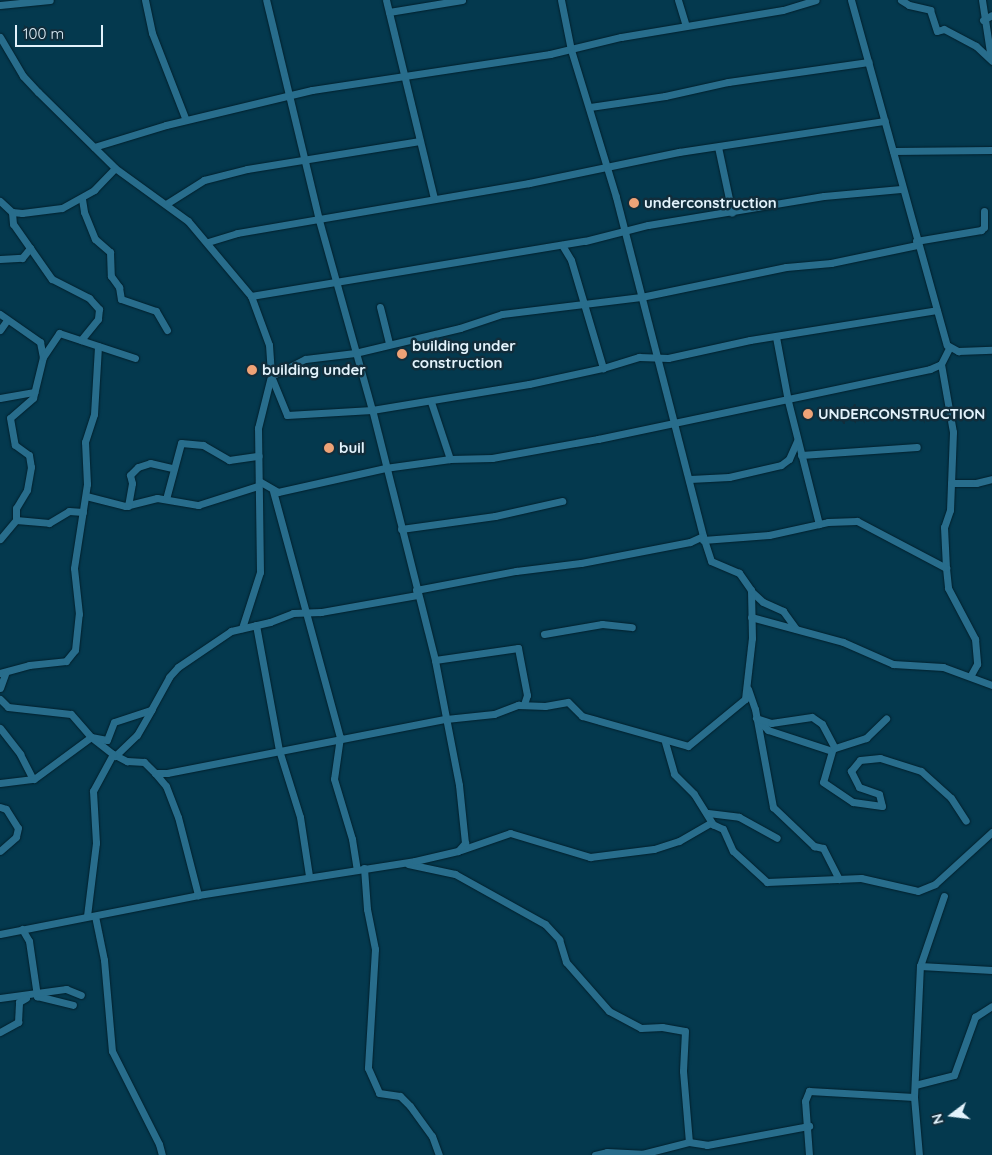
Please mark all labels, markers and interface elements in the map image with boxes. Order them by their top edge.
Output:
scale bar [18,15,105,47]
text: 100 m [23,24,64,43]
place label: underconstruction [644,194,777,212]
marker: underconstruction [628,197,640,209]
place label: building under construction [412,336,516,371]
marker: building under construction [396,348,408,360]
place label: building under [262,361,366,379]
marker: building under [246,364,258,376]
place label: UNDERCONSTRUCTION [818,405,985,423]
marker: UNDERCONSTRUCTION [802,408,814,420]
place label: buil [339,439,365,457]
marker: buil [323,442,335,454]
north arrow [927,1090,977,1140]
text: N [927,1112,948,1126]

